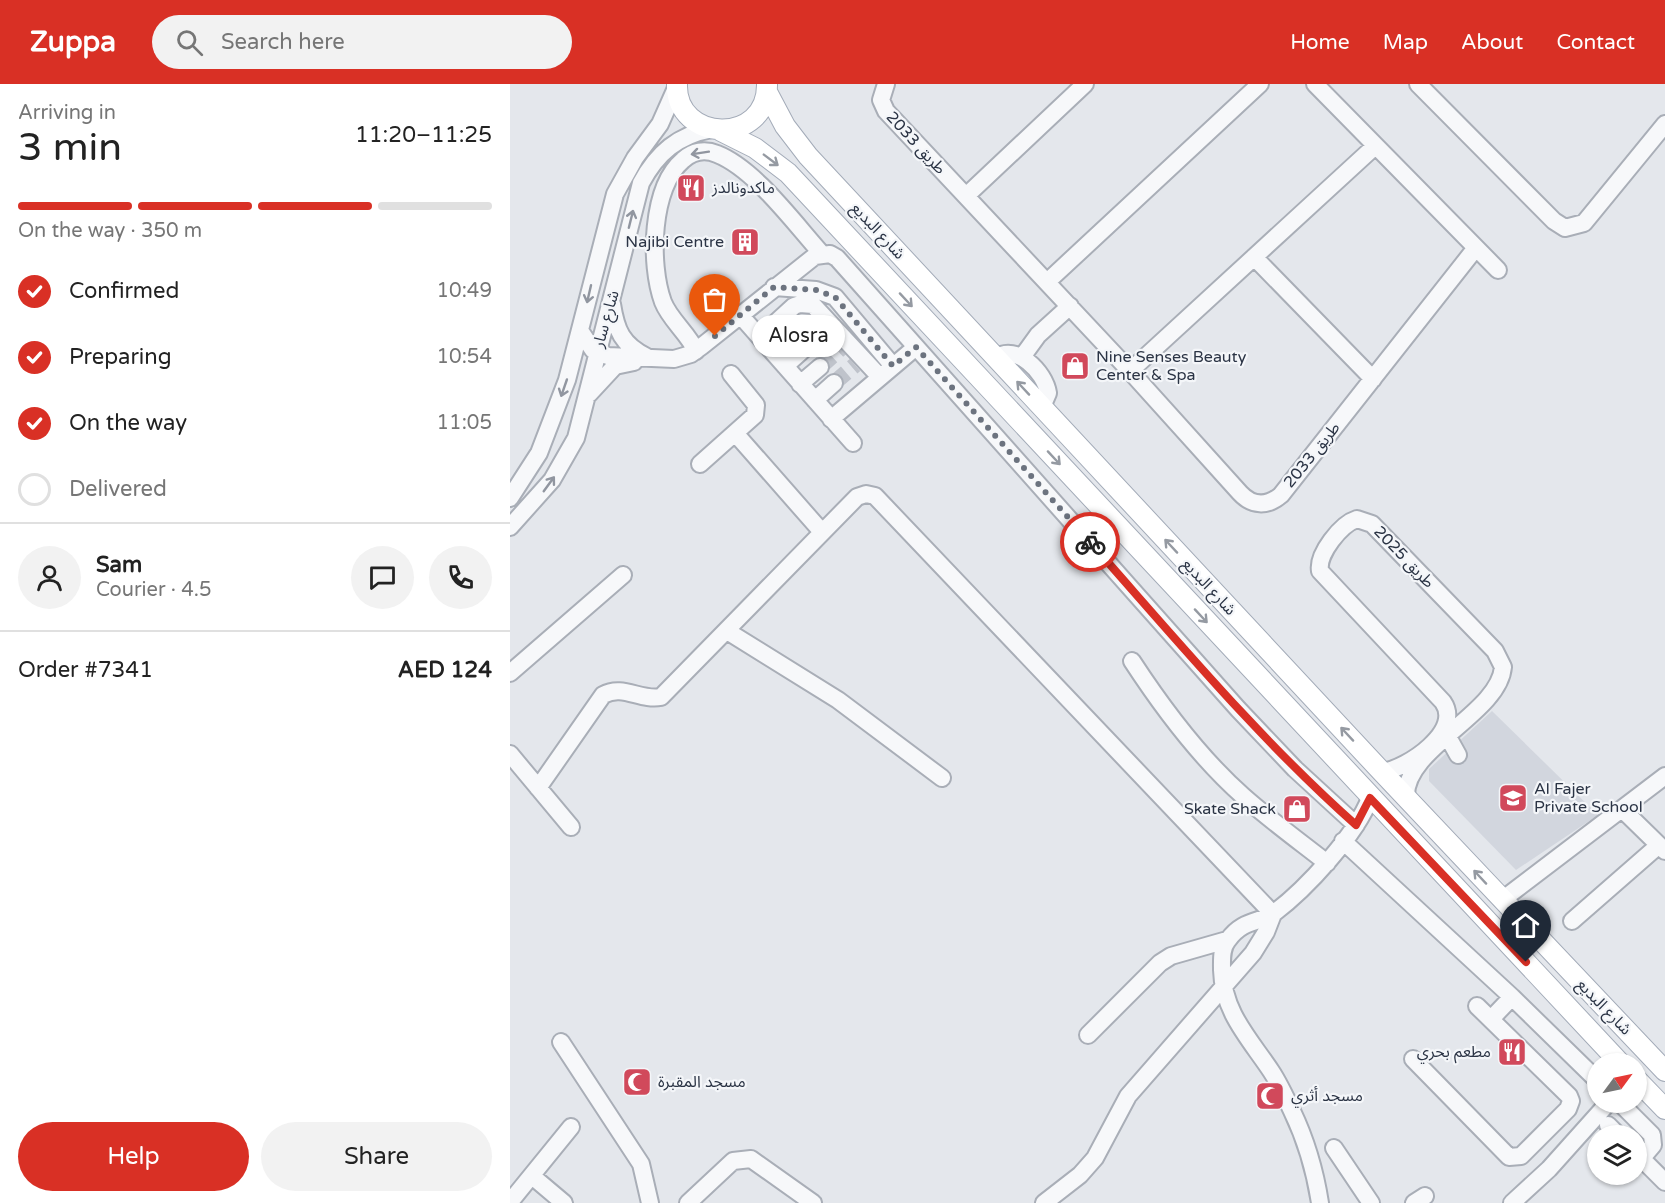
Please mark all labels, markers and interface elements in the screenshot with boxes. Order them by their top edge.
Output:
search box [152,15,572,69]
text: Zuppa [30,25,116,59]
icon: search [173,26,206,59]
text: Search here [221,29,345,55]
text: Home [1290,30,1350,55]
text: Map [1383,30,1428,55]
text: About [1461,30,1523,55]
text: Contact [1556,30,1635,55]
text: Arriving in [18,101,116,125]
street label: طريق 2033 [882,107,950,179]
text: 11:20–11:25 [355,122,492,148]
text: 3 min [18,124,122,171]
one-way arrow [691,148,710,159]
one-way arrow [763,153,779,166]
restaurant icon: ماكدونالدز [675,172,707,204]
place label: ماكدونالدز [711,178,775,198]
street label: شارع البديع [845,198,909,265]
one-way arrow [626,210,638,229]
text: On the way · 350 m [18,219,202,243]
building icon: Najibi Centre [729,226,761,258]
place label: Najibi Centre [625,232,724,252]
pin [689,274,740,336]
icon: check [18,275,51,308]
text: Confirmed [69,278,179,304]
text: 10:49 [437,279,492,303]
icon: bag [698,283,731,316]
one-way arrow [583,284,595,303]
street label: شارع سار [588,288,626,351]
one-way arrow [899,292,913,307]
callout: Alosra [751,315,844,357]
text: Alosra [768,324,829,348]
icon: check [18,341,51,374]
text: Preparing [69,344,172,370]
text: 10:54 [437,345,492,369]
place label: Nine Senses Beauty Center & Spa [1096,347,1247,385]
shop icon: Nine Senses Beauty Center & Spa [1059,350,1091,382]
one-way arrow [557,378,568,397]
one-way arrow [1016,380,1031,395]
icon: check [18,407,51,440]
text: On the way [69,410,187,436]
text: 11:05 [437,411,492,435]
street label: طريق 2033 [1279,418,1345,492]
one-way arrow [1046,450,1060,465]
text: Delivered [69,476,167,502]
one-way arrow [543,476,555,492]
courier [1060,512,1120,572]
street label: طريق 2025 [1369,522,1439,592]
icon: bike [1074,526,1107,559]
one-way arrow [1164,538,1178,553]
button: person [18,546,81,609]
button: chat [351,546,414,609]
button: phone [429,546,492,609]
text: Sam [96,552,142,578]
street label: شارع البديع [1176,554,1240,621]
text: Courier · 4.5 [96,578,211,602]
one-way arrow [1194,608,1208,623]
text: Order #7341 [18,657,153,683]
text: AED 124 [398,657,492,683]
one-way arrow [1339,727,1354,742]
place label: Al Fajer Private School [1534,779,1643,817]
school or university icon: Al Fajer Private School [1497,782,1529,814]
shop icon: Skate Shack [1281,793,1313,825]
place label: Skate Shack [1184,799,1276,819]
one-way arrow [1473,869,1487,884]
pin [1500,900,1551,962]
icon: home [1509,909,1542,942]
street label: شارع البديع [1571,975,1636,1041]
restaurant icon: مطعم بحري [1496,1036,1528,1068]
place label: مطعم بحري [1417,1042,1491,1064]
north arrow [1587,1053,1647,1113]
map controls [1587,1053,1647,1185]
mosque icon: مسجد المقبرة [621,1066,653,1098]
place label: مسجد المقبرة [658,1072,746,1092]
mosque icon: مسجد أثري [1254,1080,1286,1112]
place label: مسجد أثري [1291,1086,1363,1108]
button: Help [18,1122,249,1191]
button: Share [261,1122,492,1191]
button: layers [1587,1125,1647,1185]

